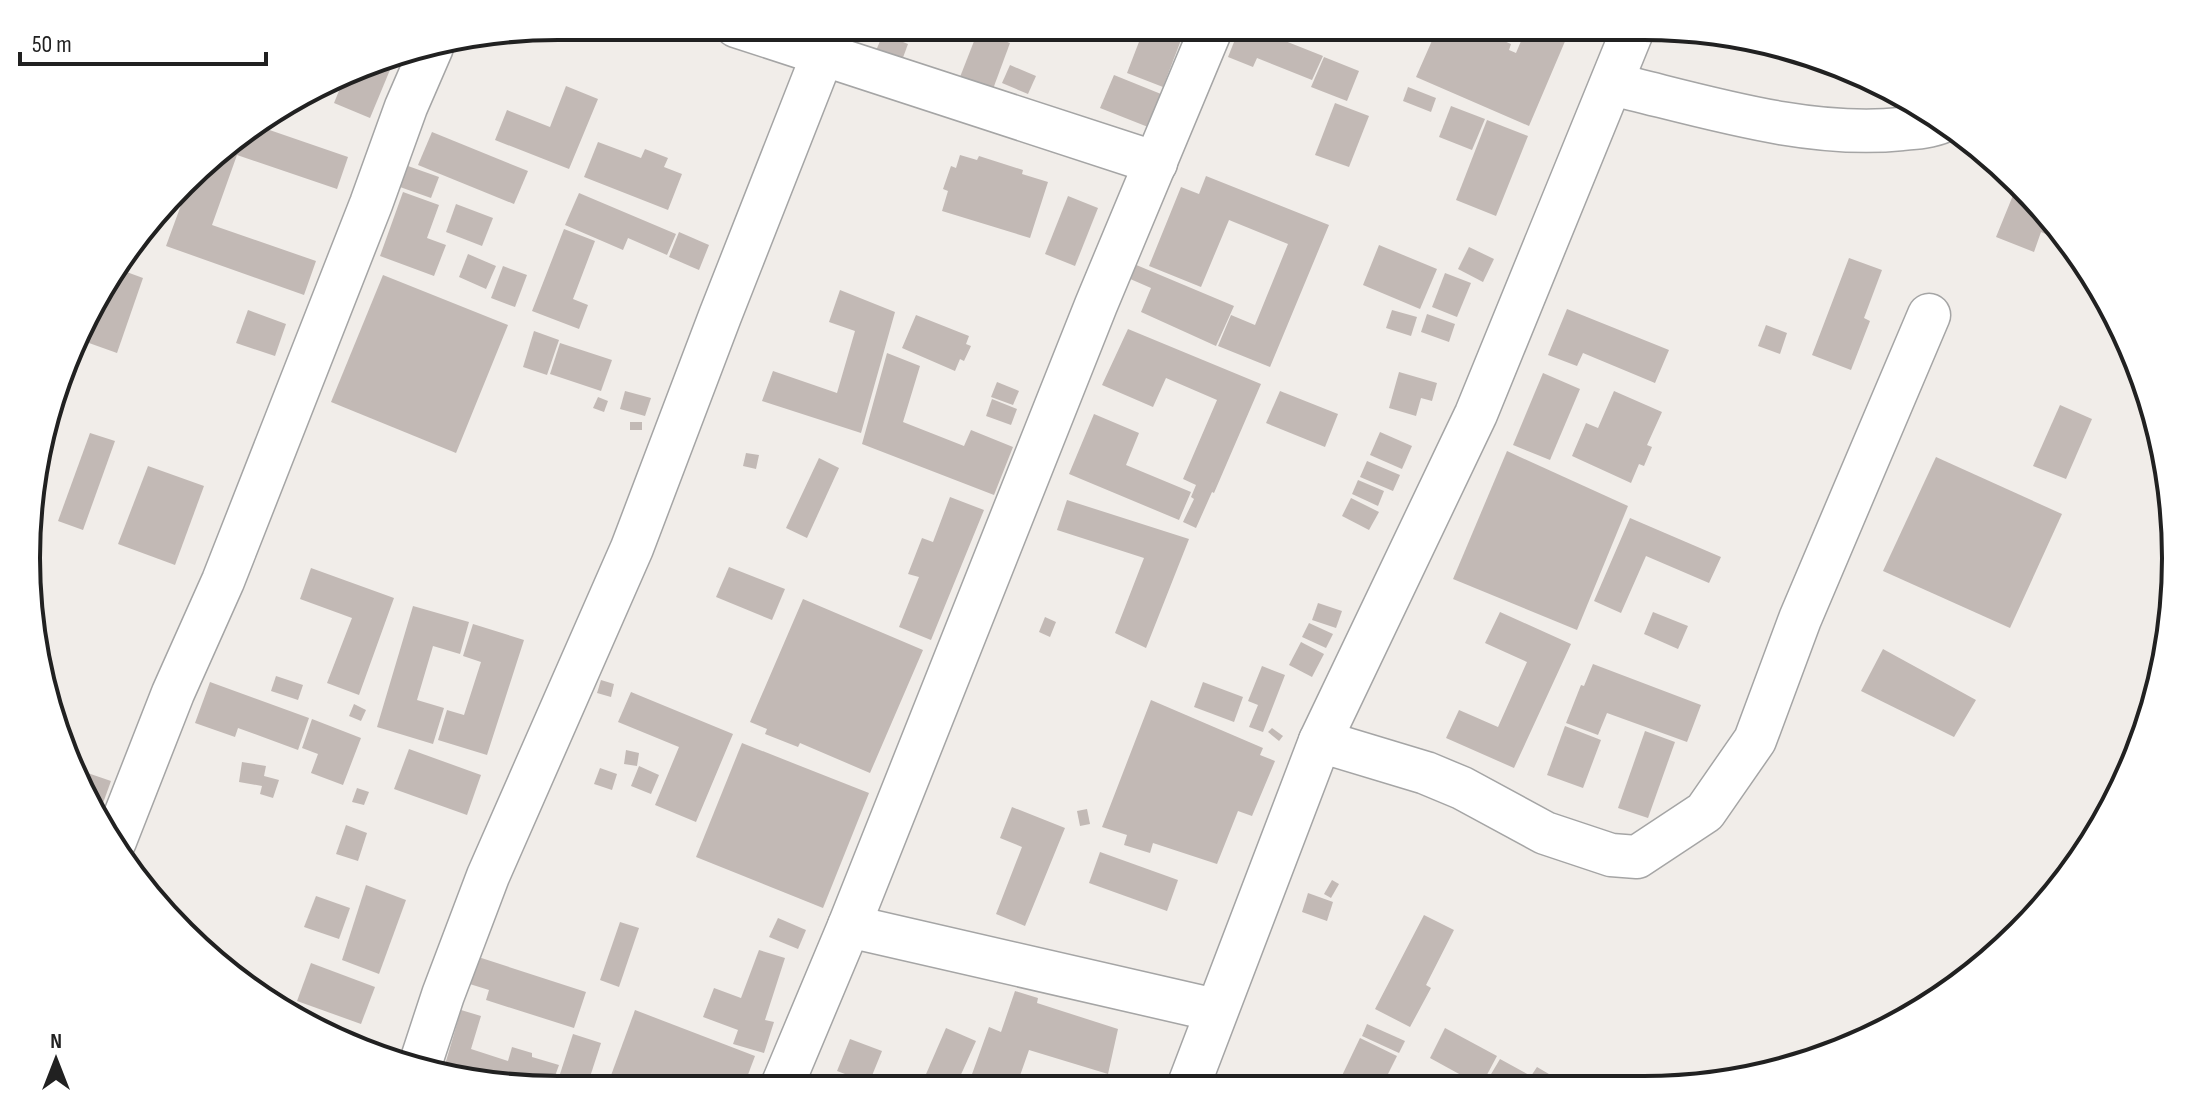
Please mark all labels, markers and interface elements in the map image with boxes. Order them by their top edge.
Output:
scale bar [20,16,266,66]
text: 50 m [32,30,72,59]
north arrow [16,1020,96,1100]
text: N [50,1028,62,1055]

